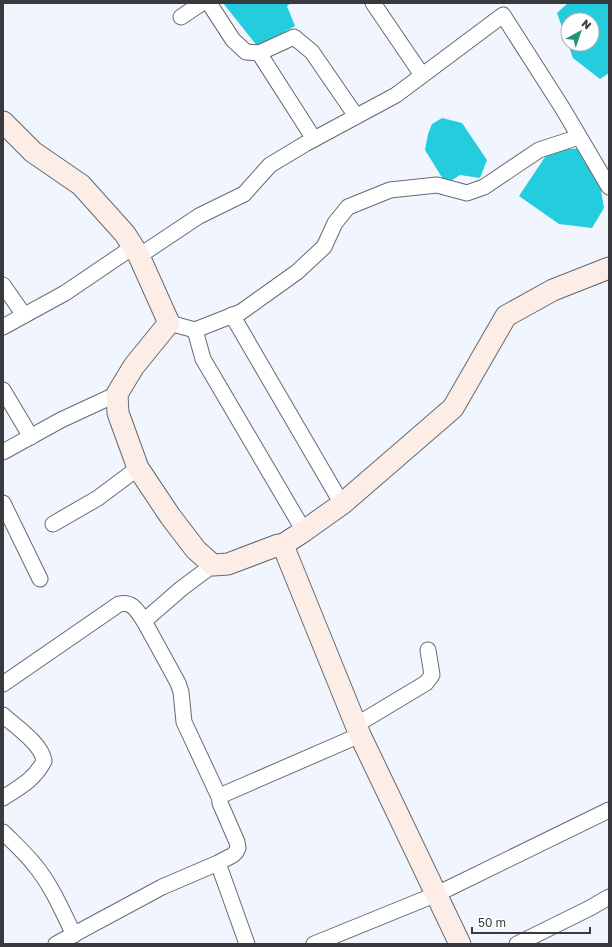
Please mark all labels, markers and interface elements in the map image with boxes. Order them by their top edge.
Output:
north arrow [560,12,600,52]
text: N [579,16,594,32]
scale bar [472,909,590,935]
text: 50 m [478,915,506,930]

